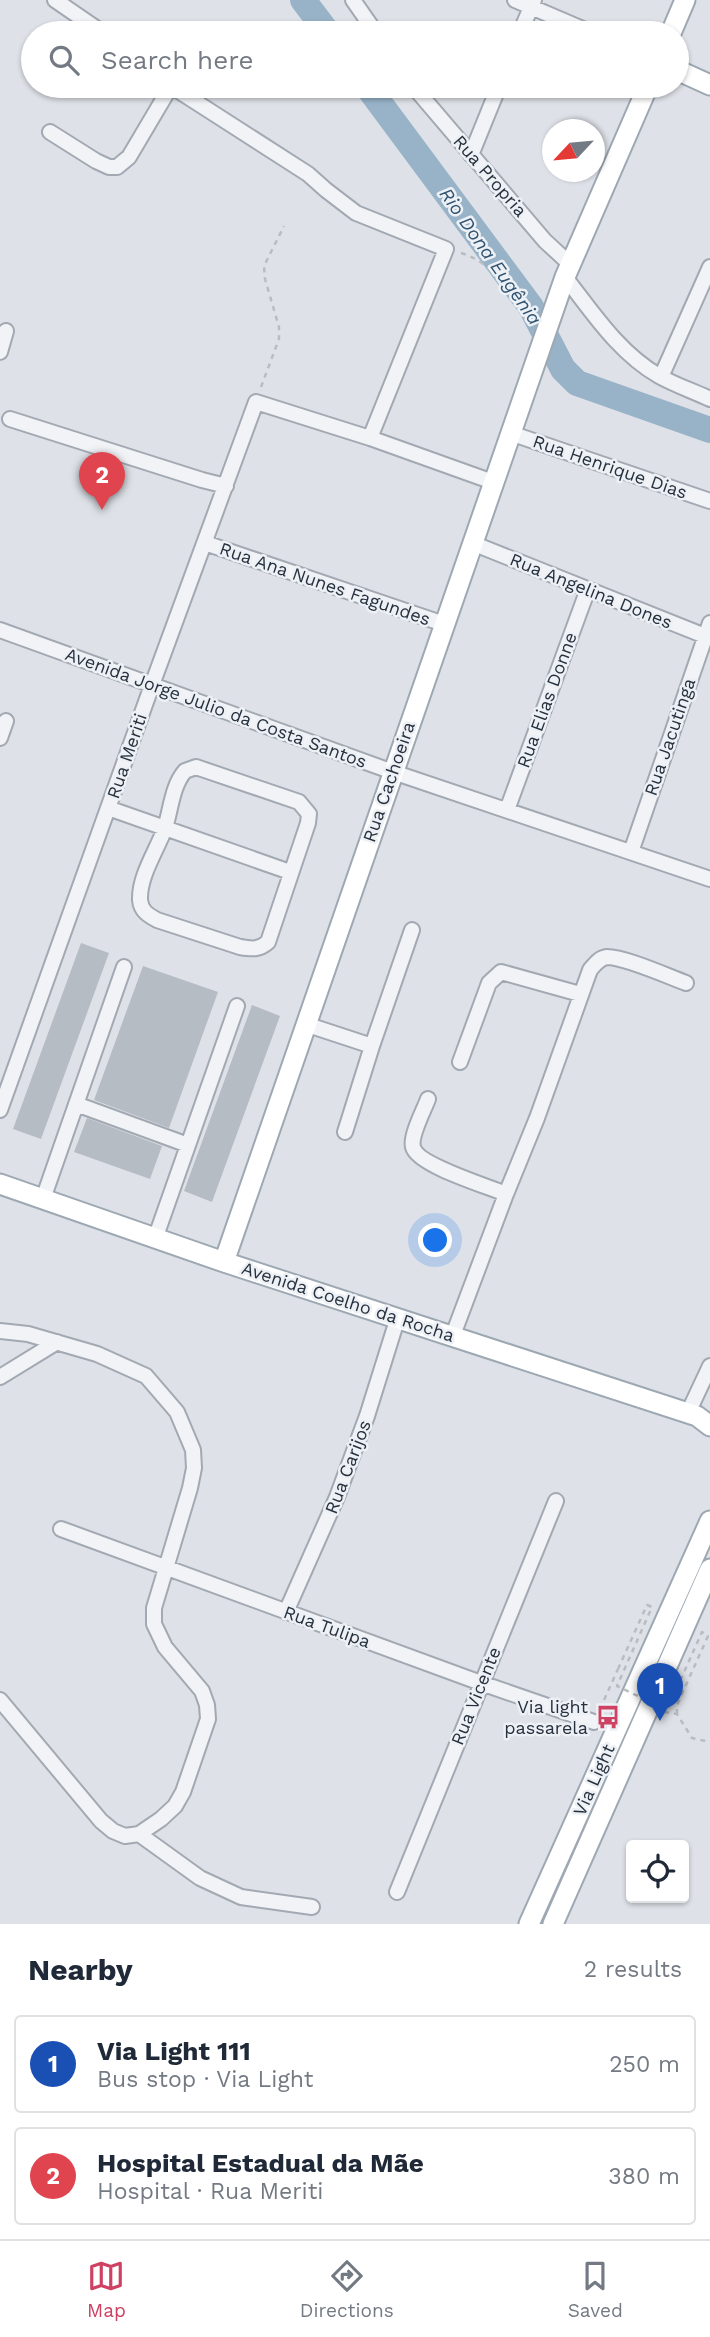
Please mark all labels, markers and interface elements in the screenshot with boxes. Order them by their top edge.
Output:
search box [21,21,689,98]
icon: search [45,41,83,79]
text: Search here [101,45,253,75]
north arrow [542,119,605,182]
street label: Rua Propria [449,131,532,221]
water label: Rio Dona Eugênia [435,183,547,330]
street label: Rua Henrique Dias [530,430,690,503]
pin: 2 [79,452,125,510]
street label: Rua Ana Nunes Fagundes [217,538,433,630]
street label: Rua Angelina Dones [507,548,675,633]
street label: Rua Elias Donne [512,629,581,771]
street label: Avenida Jorge Julio da Costa Santos [63,643,370,772]
street label: Rua Jacutinga [640,675,699,798]
street label: Rua Meriti [102,710,151,801]
street label: Rua Cachoeira [358,719,419,845]
your location [418,1223,452,1257]
street label: Avenida Coelho da Rocha [239,1257,457,1346]
street label: Rua Carijos [320,1417,375,1517]
street label: Rua Tulipa [281,1601,373,1652]
street label: Rua Vicente [446,1644,505,1748]
pin: 1 [637,1663,683,1721]
place label: Via light passarela [504,1696,588,1738]
bus stop icon: Via light passarela [594,1703,622,1731]
street label: Via Light [568,1740,619,1819]
map controls [626,1840,689,1903]
button: locate [626,1840,689,1903]
text: Nearby [28,1952,133,1987]
text: 2 results [584,1956,682,1983]
text: Via Light 111 [97,2036,251,2066]
text: 1 [48,2051,58,2078]
text: 250 m [609,2051,680,2078]
text: Bus stop · Via Light [97,2066,313,2093]
text: Hospital Estadual da Mãe [97,2148,424,2178]
text: 2 [46,2163,60,2190]
text: 380 m [608,2163,680,2190]
text: Hospital · Rua Meriti [97,2178,323,2205]
tab: Map [87,2257,126,2322]
tab: Directions [300,2257,394,2322]
tab: Saved [568,2257,623,2322]

